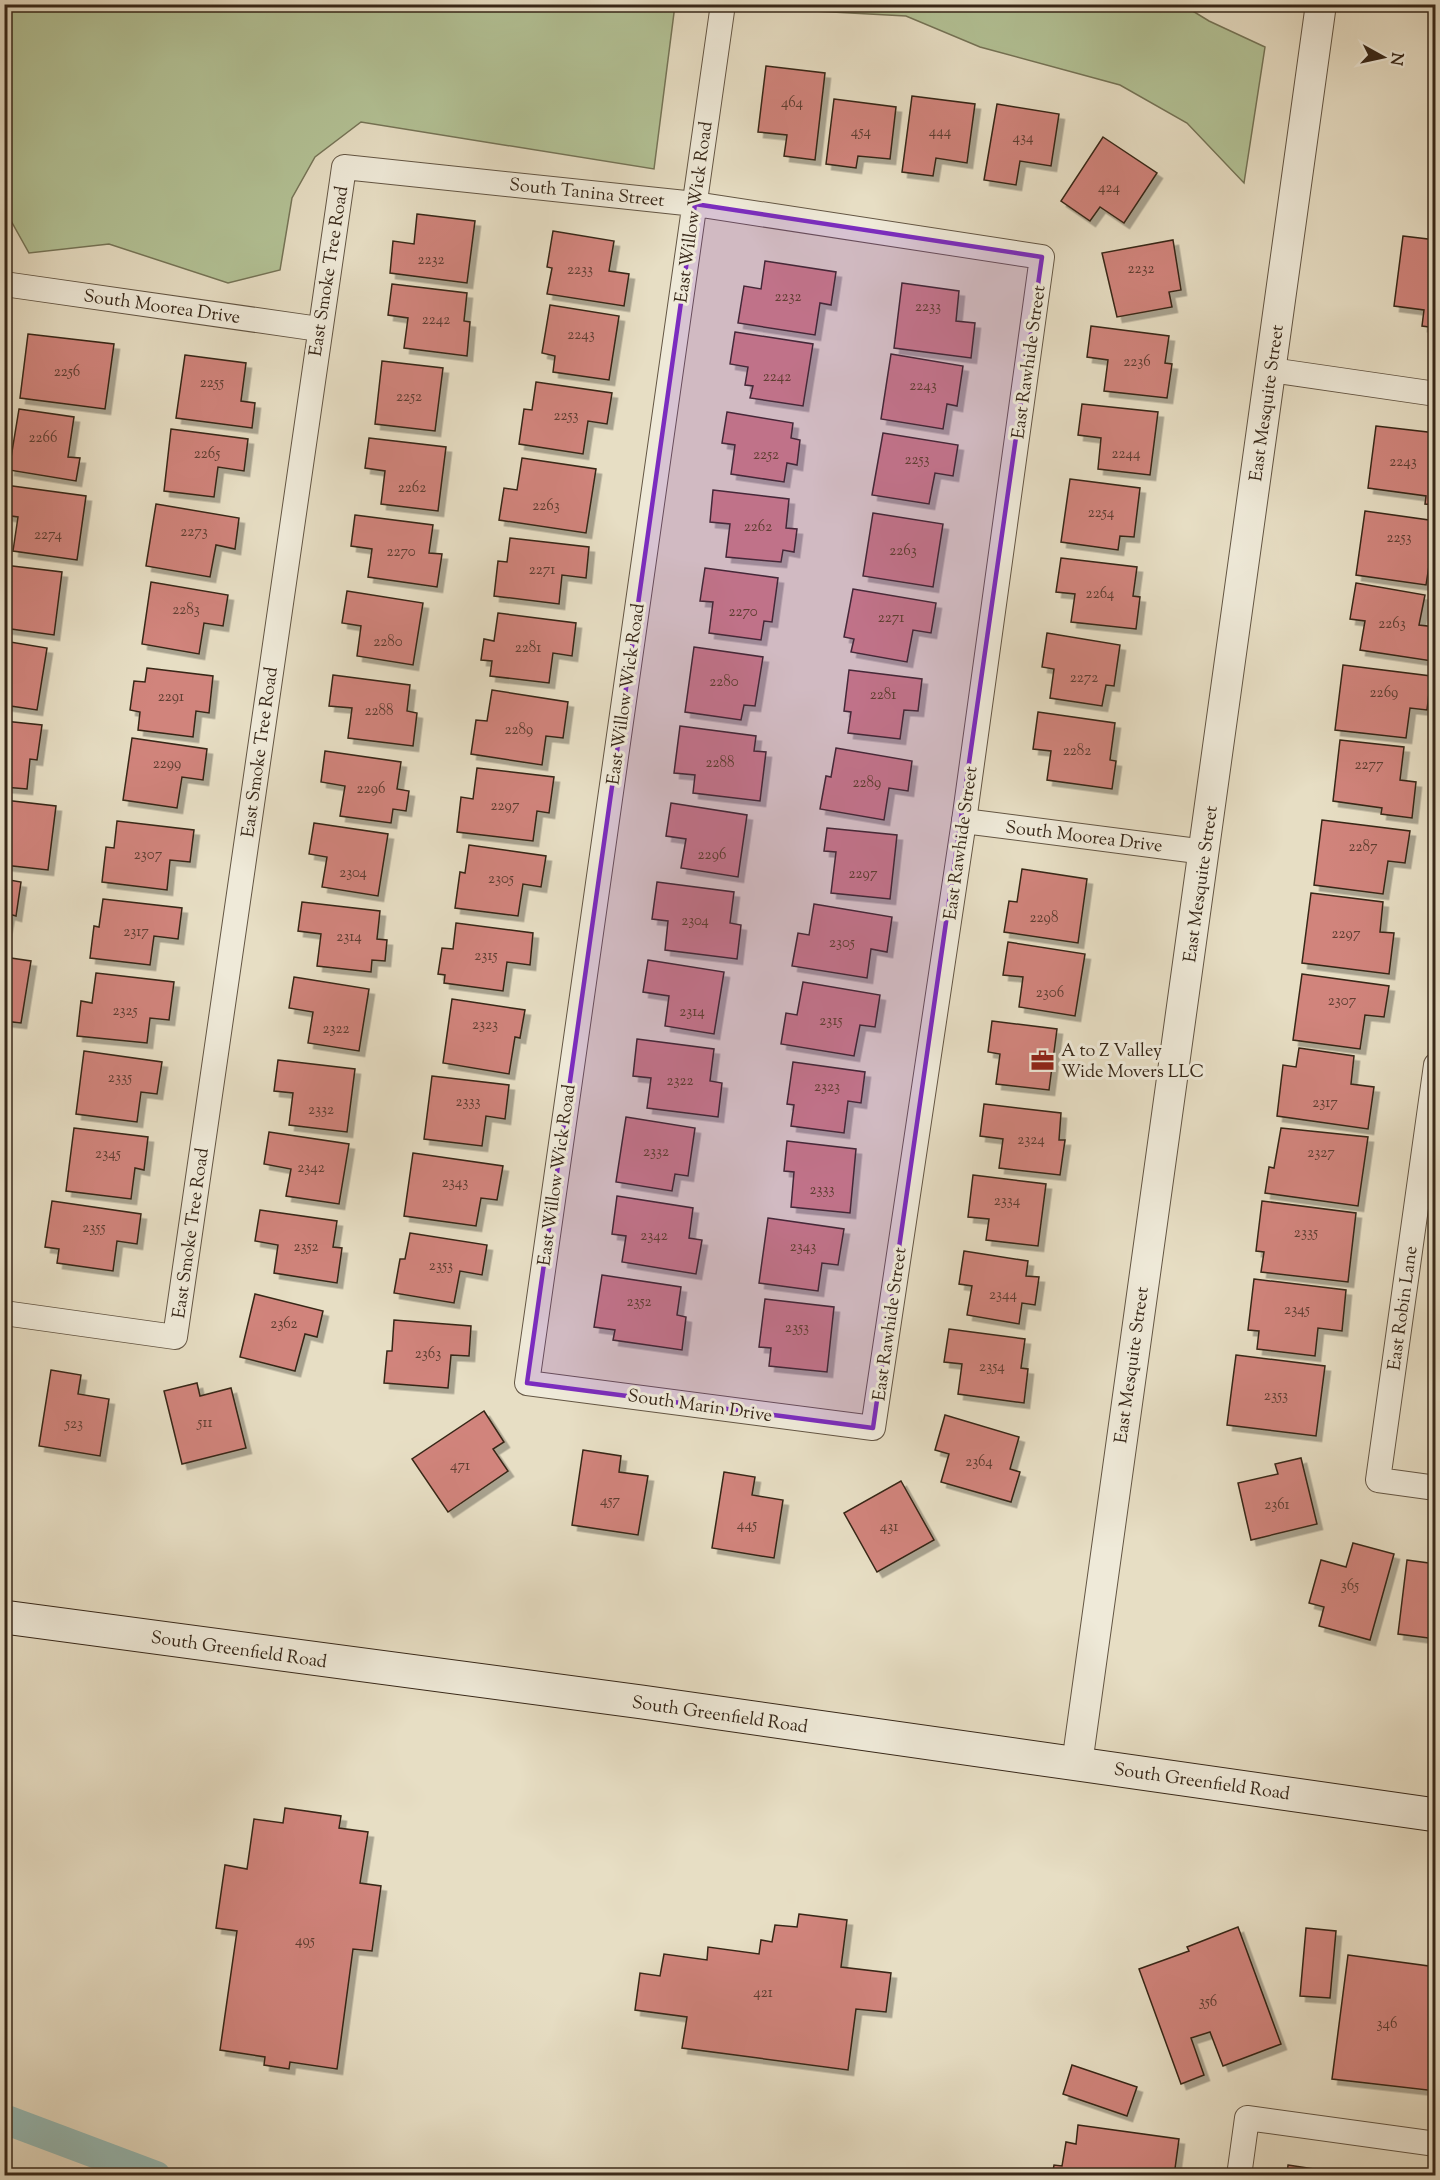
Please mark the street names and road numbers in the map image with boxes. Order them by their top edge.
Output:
street label: East Willow Wick Road [669,120,721,305]
street label: South Tanina Street [508,173,666,215]
street label: East Smoke Tree Road [304,184,356,358]
street label: South Moorea Drive [82,284,242,332]
street label: East Rawhide Street [1006,284,1054,441]
street label: East Mesquite Street [1244,323,1292,483]
street label: East Willow Wick Road [601,602,653,787]
street label: East Smoke Tree Road [236,665,286,839]
street label: East Rawhide Street [938,765,986,922]
street label: East Mesquite Street [1178,804,1226,964]
street label: South Moorea Drive [1004,815,1164,861]
street label: East Willow Wick Road [532,1083,584,1268]
street label: East Smoke Tree Road [167,1146,217,1320]
street label: East Robin Lane [1382,1244,1426,1372]
street label: East Rawhide Street [867,1246,915,1403]
street label: East Mesquite Street [1109,1285,1157,1445]
street label: South Marin Drive [626,1384,774,1430]
street label: South Greenfield Road [149,1626,329,1676]
street label: South Greenfield Road [630,1691,810,1741]
street label: South Greenfield Road [1112,1758,1292,1808]

